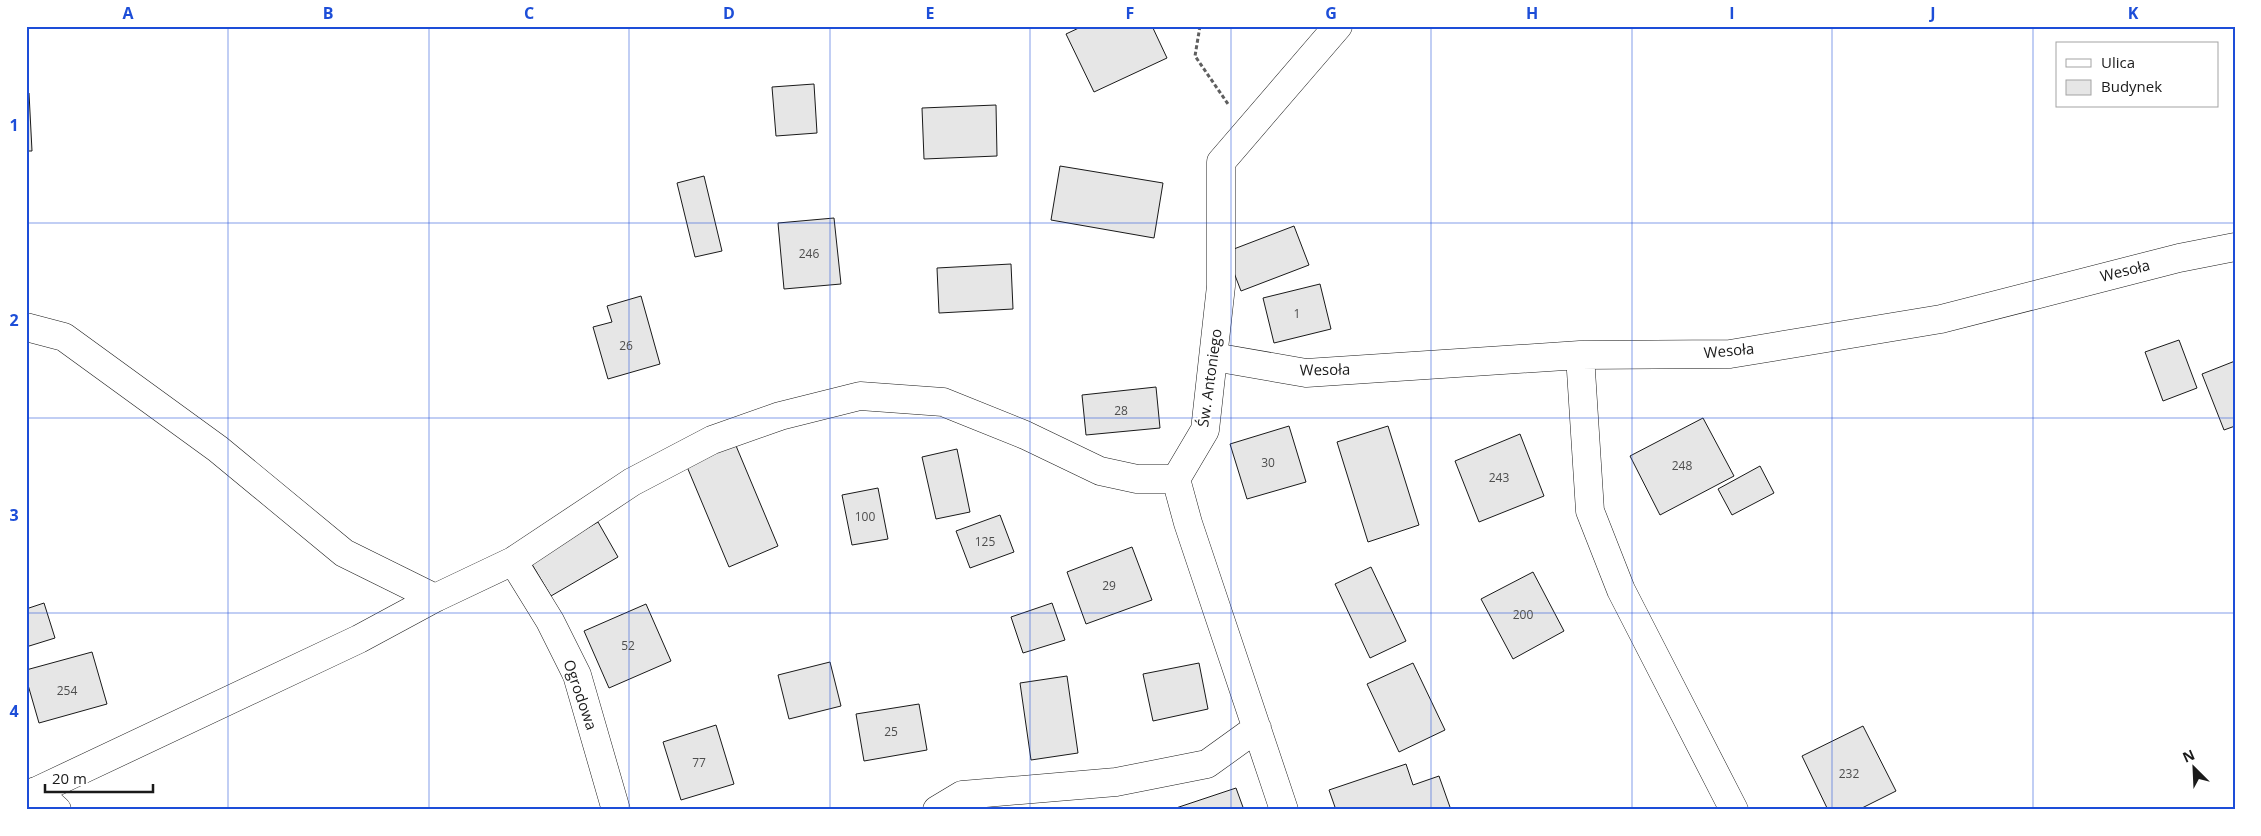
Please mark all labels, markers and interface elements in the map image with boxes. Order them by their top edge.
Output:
text: A [122,2,134,24]
text: B [323,2,333,24]
text: C [524,2,534,24]
text: D [723,2,735,24]
text: E [926,2,935,24]
text: F [1126,2,1134,24]
text: G [1325,2,1337,24]
text: H [1526,2,1538,24]
text: I [1729,2,1735,24]
text: J [1928,2,1936,24]
text: K [2128,2,2139,24]
legend [2056,42,2218,108]
text: Ulica [2101,52,2135,72]
text: Budynek [2101,76,2162,96]
text: 1 [9,114,19,136]
house number: 246 [799,245,819,262]
street label: Wesoła [2098,254,2152,286]
house number: 1 [1294,305,1300,322]
text: 2 [9,309,19,331]
street label: Św. Antoniego [1192,327,1226,428]
house number: 26 [619,337,633,354]
street label: Wesoła [1703,338,1755,362]
street label: Wesoła [1300,359,1350,379]
house number: 28 [1114,402,1128,419]
house number: 30 [1261,454,1275,471]
house number: 248 [1672,457,1692,474]
house number: 243 [1489,469,1509,486]
text: 3 [9,504,19,526]
house number: 100 [855,508,875,525]
house number: 125 [975,533,995,550]
house number: 29 [1102,577,1116,594]
house number: 200 [1513,606,1533,623]
house number: 52 [621,637,635,654]
street label: Ogrodowa [560,657,602,733]
house number: 254 [57,682,77,699]
text: 4 [9,700,19,722]
house number: 25 [884,723,898,740]
north arrow [2168,744,2218,794]
text: N [2179,745,2198,767]
house number: 77 [692,754,706,771]
scale bar [45,761,152,793]
house number: 232 [1839,765,1859,782]
text: 20 m [52,768,87,788]

